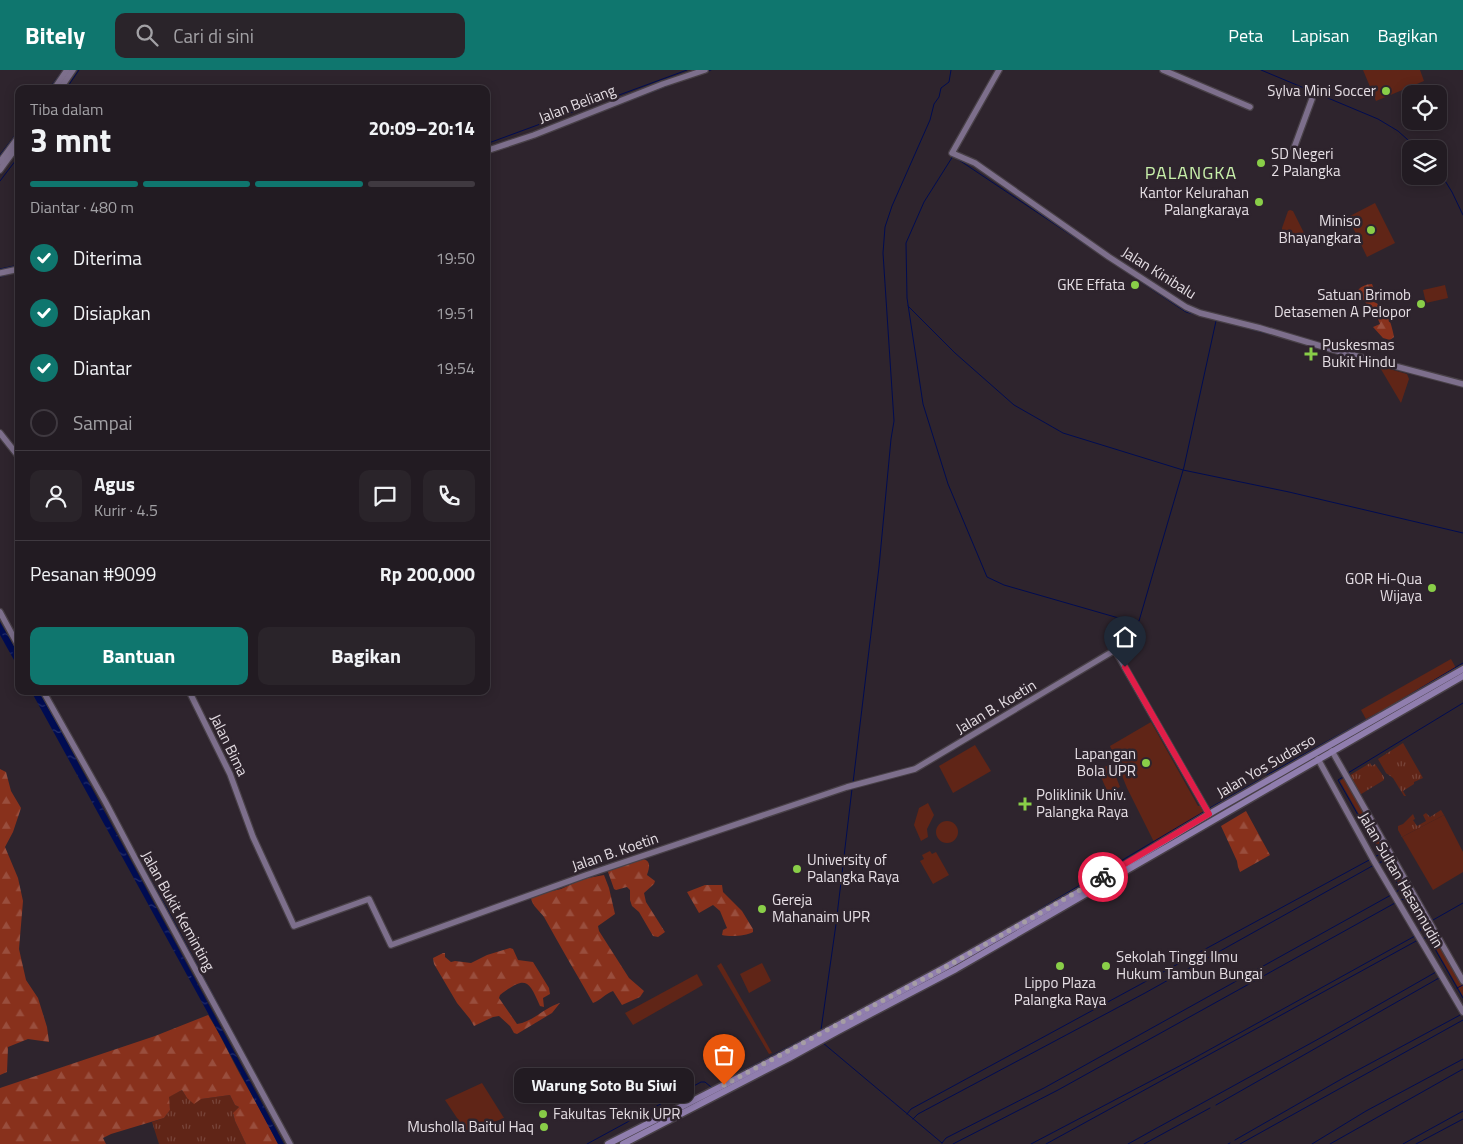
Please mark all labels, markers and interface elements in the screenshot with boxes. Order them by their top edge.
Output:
search box [115,13,465,58]
text: Bitely [25,17,85,53]
icon: search [133,21,161,49]
text: Cari di sini [173,21,254,50]
text: Peta [1228,22,1263,49]
text: Lapisan [1291,22,1349,49]
text: Bagikan [1377,22,1438,49]
street label: Jalan Beliang [535,78,619,129]
place label: Sylva Mini Soccer [1267,79,1376,102]
marker: Sylva Mini Soccer [1380,85,1392,97]
map controls [1402,85,1447,185]
button: locate [1402,85,1447,130]
text: Tiba dalam [30,97,103,121]
text: 20:09–20:14 [368,113,475,142]
text: 3 mnt [30,116,111,164]
button: layers [1402,140,1447,185]
place label: SD Negeri 2 Palangka [1271,142,1341,182]
marker: SD Negeri 2 Palangka [1255,157,1267,169]
district label: PALANGKA [1145,159,1237,186]
place label: Kantor Kelurahan Palangkaraya [1140,181,1249,221]
text: Diantar · 480 m [30,195,134,219]
marker: Kantor Kelurahan Palangkaraya [1253,196,1265,208]
place label: Miniso Bhayangkara [1279,209,1361,249]
marker: Miniso Bhayangkara [1365,224,1377,236]
street label: Jalan Kinibalu [1117,241,1201,305]
text: Diterima [73,243,142,272]
icon: check [30,244,58,272]
text: 19:50 [436,246,475,270]
place label: GKE Effata [1057,273,1125,296]
marker: GKE Effata [1129,279,1141,291]
place label: Satuan Brimob Detasemen A Pelopor [1274,283,1411,323]
text: Disiapkan [73,298,151,327]
marker: Satuan Brimob Detasemen A Pelopor [1415,298,1427,310]
icon: check [30,299,58,327]
text: 19:51 [436,301,475,325]
place label: Puskesmas Bukit Hindu [1322,333,1396,373]
marker: Puskesmas Bukit Hindu [1304,347,1318,361]
text: Diantar [73,353,132,382]
icon: check [30,354,58,382]
text: 19:54 [436,356,475,380]
text: Sampai [73,408,132,437]
text: Agus [94,469,135,498]
button: person [30,470,82,522]
button: chat [359,470,411,522]
button: phone [423,470,475,522]
text: Kurir · 4.5 [94,498,158,522]
text: Pesanan #9099 [30,559,156,588]
text: Rp 200,000 [380,559,475,588]
place label: GOR Hi-Qua Wijaya [1345,567,1422,607]
marker: GOR Hi-Qua Wijaya [1426,582,1438,594]
pin [1104,616,1146,667]
icon: home [1111,623,1139,651]
button: Bantuan [30,627,248,685]
button: Bagikan [258,627,475,685]
street label: Jalan B. Koetin [951,673,1040,740]
street label: Jalan Bima [204,710,255,780]
street label: Jalan Yos Sudarso [1212,728,1320,803]
place label: Lapangan Bola UPR [1075,742,1136,782]
marker: Lapangan Bola UPR [1140,757,1152,769]
place label: Poliklinik Univ. Palangka Raya [1036,783,1129,823]
marker: Poliklinik Univ. Palangka Raya [1018,797,1032,811]
street label: Jalan Sultan Hasannudin [1353,808,1450,952]
street label: Jalan B. Koetin [568,826,661,877]
street label: Jalan Bukit Keminting [136,846,221,975]
place label: University of Palangka Raya [807,848,900,888]
courier [1078,852,1128,902]
marker: University of Palangka Raya [791,863,803,875]
icon: bike [1089,863,1117,891]
place label: Gereja Mahanaim UPR [772,888,870,928]
marker: Gereja Mahanaim UPR [756,903,768,915]
place label: Sekolah Tinggi Ilmu Hukum Tambun Bungai [1116,945,1263,985]
marker: Lippo Plaza Palangka Raya [1054,960,1066,972]
marker: Sekolah Tinggi Ilmu Hukum Tambun Bungai [1100,960,1112,972]
place label: Lippo Plaza Palangka Raya [1014,971,1107,1011]
pin [703,1034,745,1085]
icon: bag [710,1041,738,1069]
callout: Warung Soto Bu Siwi [514,1068,694,1102]
text: Warung Soto Bu Siwi [531,1073,677,1097]
place label: Fakultas Teknik UPR [553,1102,681,1125]
marker: Fakultas Teknik UPR [537,1108,549,1120]
place label: Musholla Baitul Haq [407,1115,534,1138]
marker: Musholla Baitul Haq [538,1121,550,1133]

